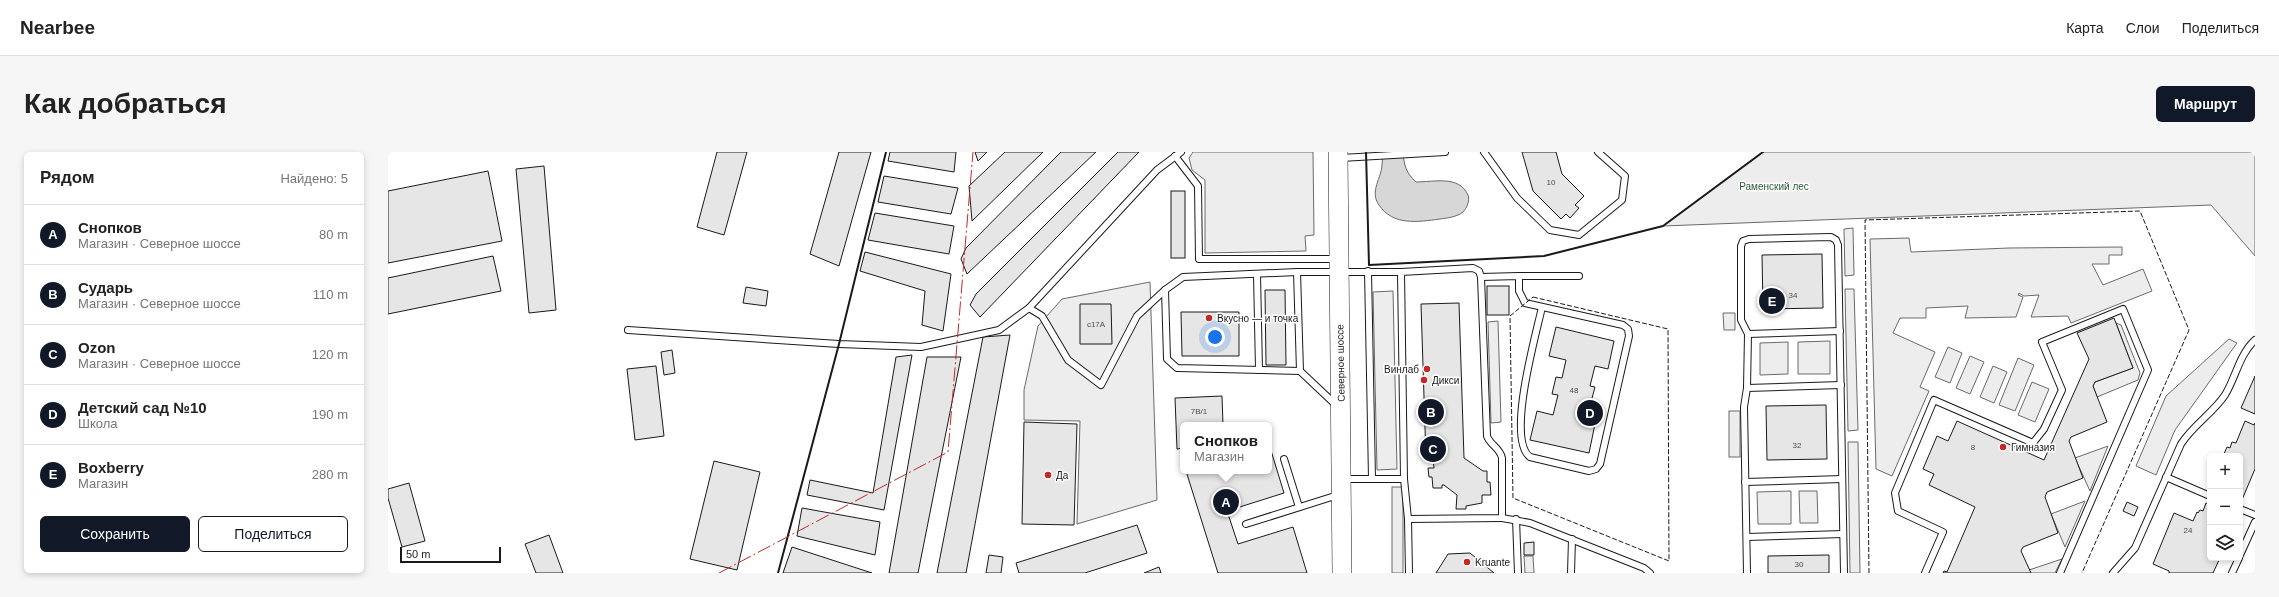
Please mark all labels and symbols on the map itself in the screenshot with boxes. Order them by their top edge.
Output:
house number: 10 [1547,178,1556,187]
park label: Раменский лес [1739,181,1809,192]
pin: E [1759,286,1785,316]
house number: 34 [1789,291,1798,300]
marker: Вкусно — и точка [1204,313,1214,323]
place label: Вкусно — и точка [1217,313,1299,324]
house number: с17А [1087,320,1106,329]
street label: Северное шоссе [1334,324,1347,402]
your location [1205,327,1225,347]
place label: Винлаб [1384,364,1419,375]
marker: Винлаб [1422,364,1432,374]
marker: Дикси [1419,375,1429,385]
place label: Дикси [1432,375,1459,386]
house number: 48 [1570,386,1579,395]
pin: B [1418,397,1444,427]
pin: D [1577,398,1603,428]
house number: 7В/1 [1191,407,1208,416]
pin: C [1420,434,1446,464]
house number: 32 [1793,441,1802,450]
marker: Гимназия [1998,442,2008,452]
place label: Гимназия [2011,442,2055,453]
house number: 8 [1971,443,1976,452]
marker: Да [1043,470,1053,480]
place label: Да [1056,470,1069,481]
pin: A [1213,487,1239,517]
house number: 24 [2184,526,2193,535]
scale bar [400,545,501,564]
marker: Kruante [1462,557,1472,567]
place label: Kruante [1475,557,1510,568]
house number: 30 [1795,560,1804,569]

